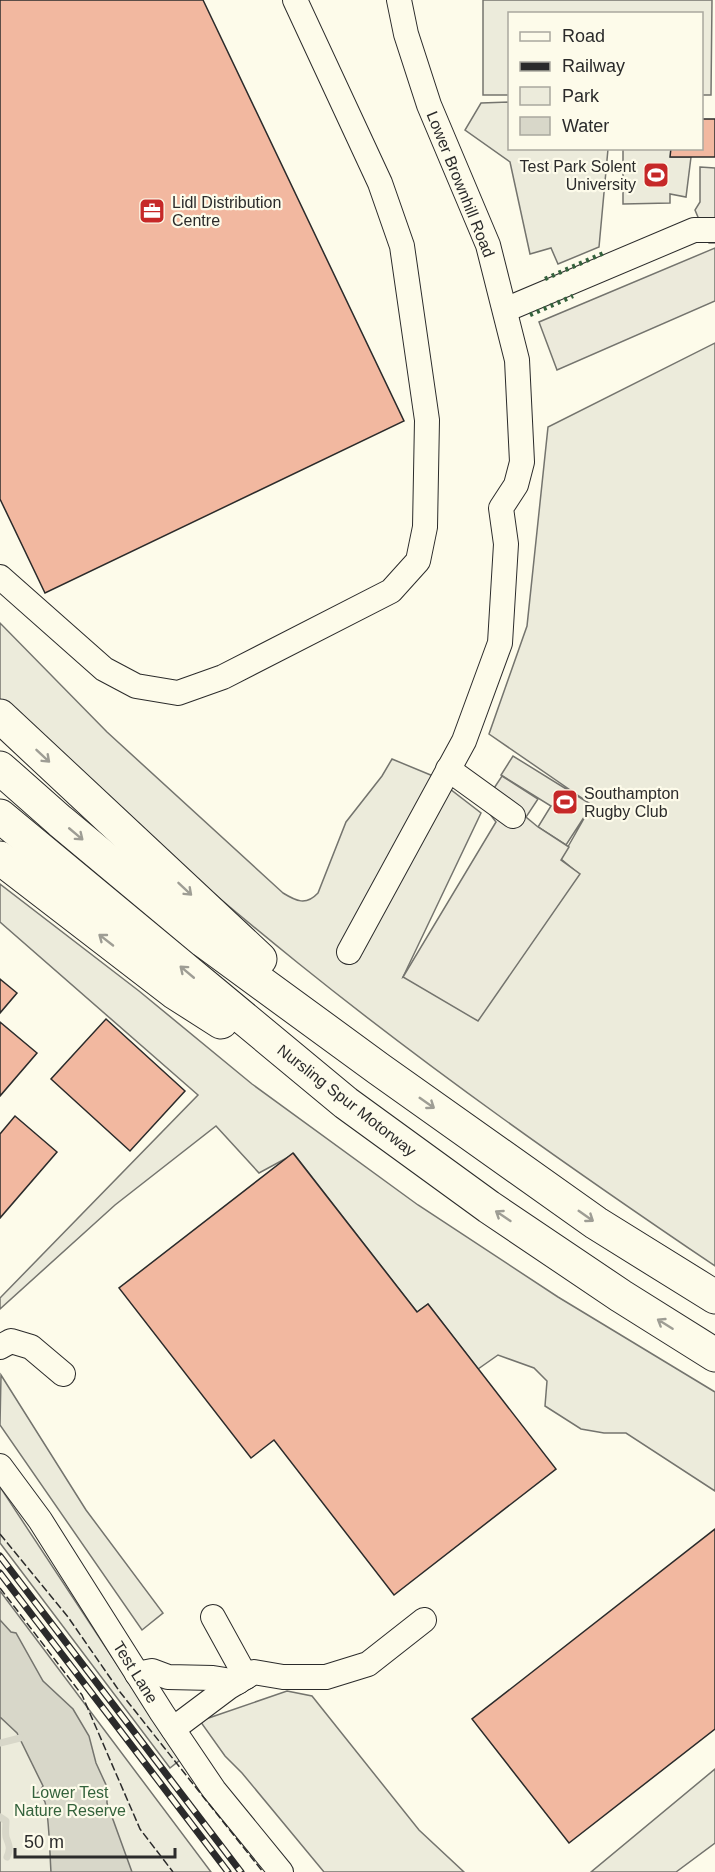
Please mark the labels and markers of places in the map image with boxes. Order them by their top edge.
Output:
place label: Test Park Solent University [520,158,637,193]
sports icon: Test Park Solent University [641,160,671,190]
place label: Lidl Distribution Centre [172,194,281,229]
office icon: Lidl Distribution Centre [137,196,167,226]
place label: Southampton Rugby Club [584,785,679,820]
sports icon: Southampton Rugby Club [550,787,580,817]

